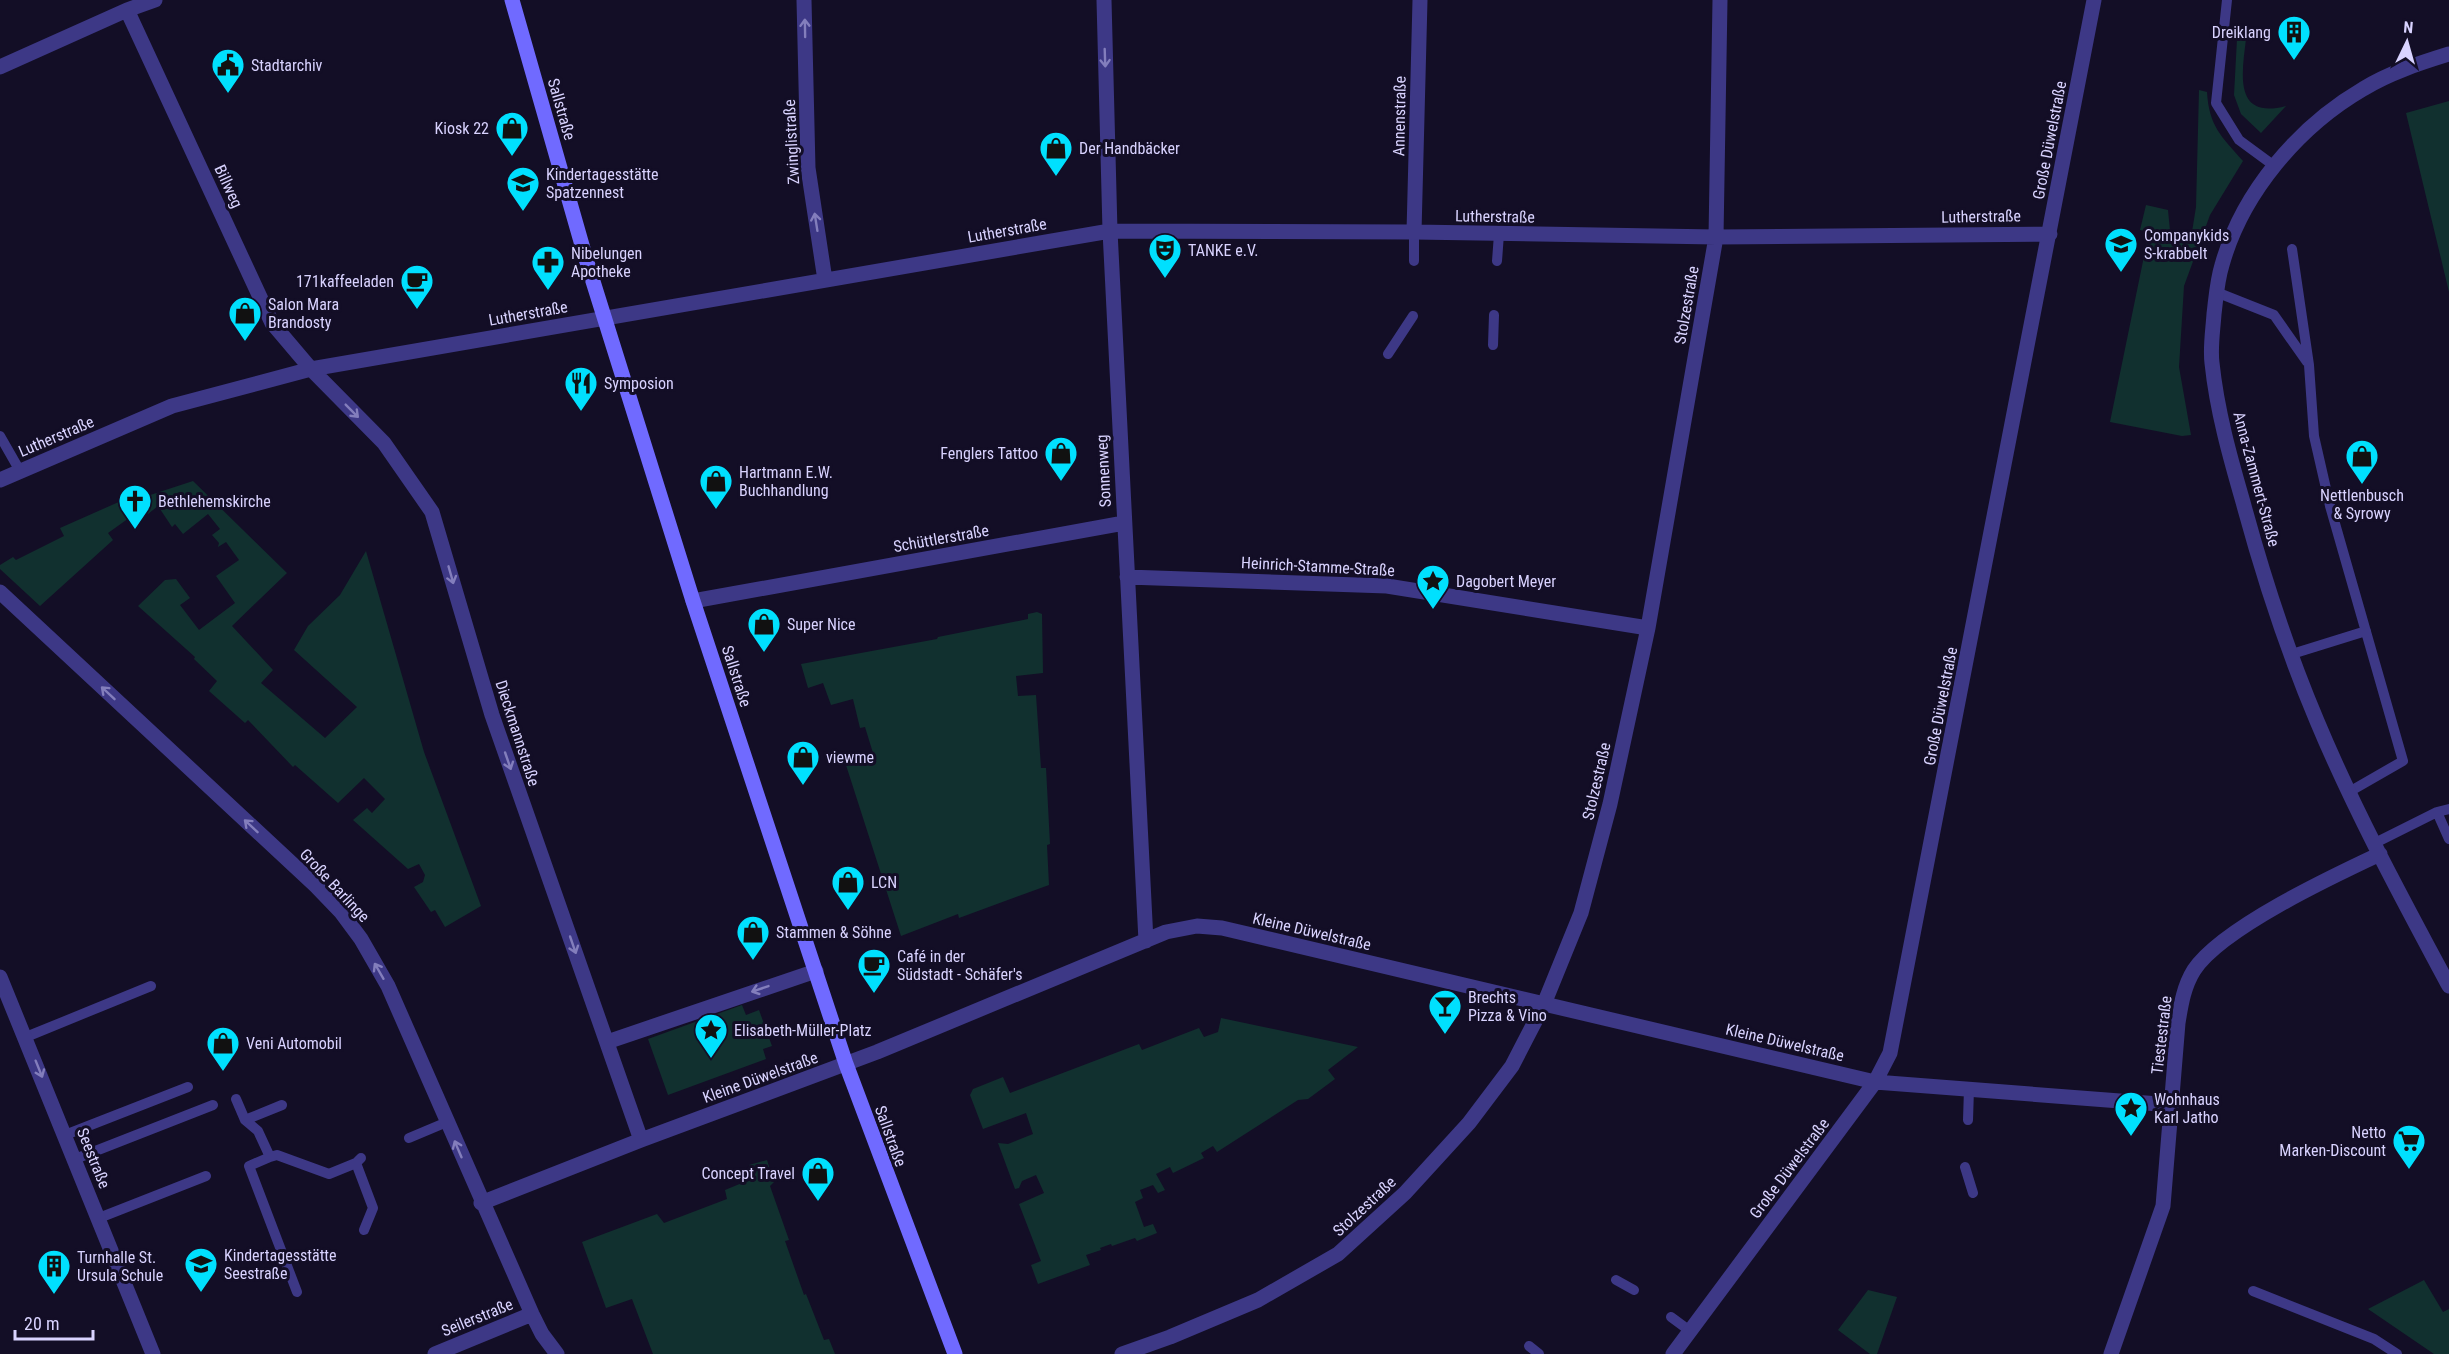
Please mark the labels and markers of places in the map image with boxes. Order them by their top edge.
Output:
building icon: Dreiklang [2276,14,2312,61]
place label: Dreiklang [2212,23,2271,42]
public building icon: Stadtarchiv [210,47,246,94]
place label: Stadtarchiv [251,56,323,75]
shop icon: Kiosk 22 [494,110,530,157]
place label: Kiosk 22 [435,119,489,138]
shop icon: Der Handbäcker [1038,130,1074,177]
place label: Der Handbäcker [1079,139,1180,158]
school or university icon: Kindertagesstätte Spatzennest [505,165,541,212]
place label: Kindertagesstätte Spatzennest [546,165,659,202]
school or university icon: Companykids S-krabbelt [2103,226,2139,273]
place label: Companykids S-krabbelt [2144,226,2229,263]
theatre icon: TANKE e.V. [1147,232,1183,279]
place label: TANKE e.V. [1188,241,1258,260]
pharmacy icon: Nibelungen Apotheke [530,244,566,291]
place label: Nibelungen Apotheke [571,244,642,281]
cafe icon: 171kaffeeladen [399,263,435,310]
place label: 171kaffeeladen [296,272,394,291]
shop icon: Salon Mara Brandosty [227,295,263,342]
place label: Salon Mara Brandosty [268,295,339,332]
restaurant icon: Symposion [563,365,599,412]
place label: Symposion [604,374,674,393]
shop icon: Fenglers Tattoo [1043,435,1079,482]
shop icon: Nettlenbusch & Syrowy [2344,438,2380,485]
place label: Fenglers Tattoo [940,444,1038,463]
shop icon: Hartmann E.W. Buchhandlung [698,463,734,510]
place label: Hartmann E.W. Buchhandlung [739,463,833,500]
church icon: Bethlehemskirche [117,483,153,530]
place label: Nettlenbusch & Syrowy [2320,486,2404,523]
place label: Bethlehemskirche [158,492,271,511]
place icon: Dagobert Meyer [1415,563,1451,610]
place label: Dagobert Meyer [1456,572,1556,591]
shop icon: Super Nice [746,606,782,653]
place label: Super Nice [787,615,855,634]
shop icon: viewme [785,739,821,786]
place label: viewme [826,748,874,767]
shop icon: LCN [830,864,866,911]
place label: LCN [871,873,897,892]
shop icon: Stammen & Söhne [735,914,771,961]
place label: Stammen & Söhne [776,923,891,942]
cafe icon: Café in der Südstadt - Schäfer's [856,947,892,994]
place label: Café in der Südstadt - Schäfer's [897,947,1023,984]
bar icon: Brechts Pizza & Vino [1427,988,1463,1035]
place label: Brechts Pizza & Vino [1468,988,1547,1025]
place icon: Elisabeth-Müller-Platz [693,1012,729,1059]
place label: Elisabeth-Müller-Platz [734,1021,872,1040]
shop icon: Veni Automobil [205,1025,241,1072]
place label: Veni Automobil [246,1034,342,1053]
place icon: Wohnhaus Karl Jatho [2113,1090,2149,1137]
place label: Wohnhaus Karl Jatho [2154,1090,2220,1127]
place label: Netto Marken-Discount [2279,1123,2386,1160]
supermarket icon: Netto Marken-Discount [2391,1123,2427,1170]
shop icon: Concept Travel [800,1155,836,1202]
place label: Concept Travel [702,1164,795,1183]
school or university icon: Kindertagesstätte Seestraße [183,1246,219,1293]
place label: Kindertagesstätte Seestraße [224,1246,337,1283]
building icon: Turnhalle St. Ursula Schule [36,1248,72,1295]
place label: Turnhalle St. Ursula Schule [77,1248,163,1285]

